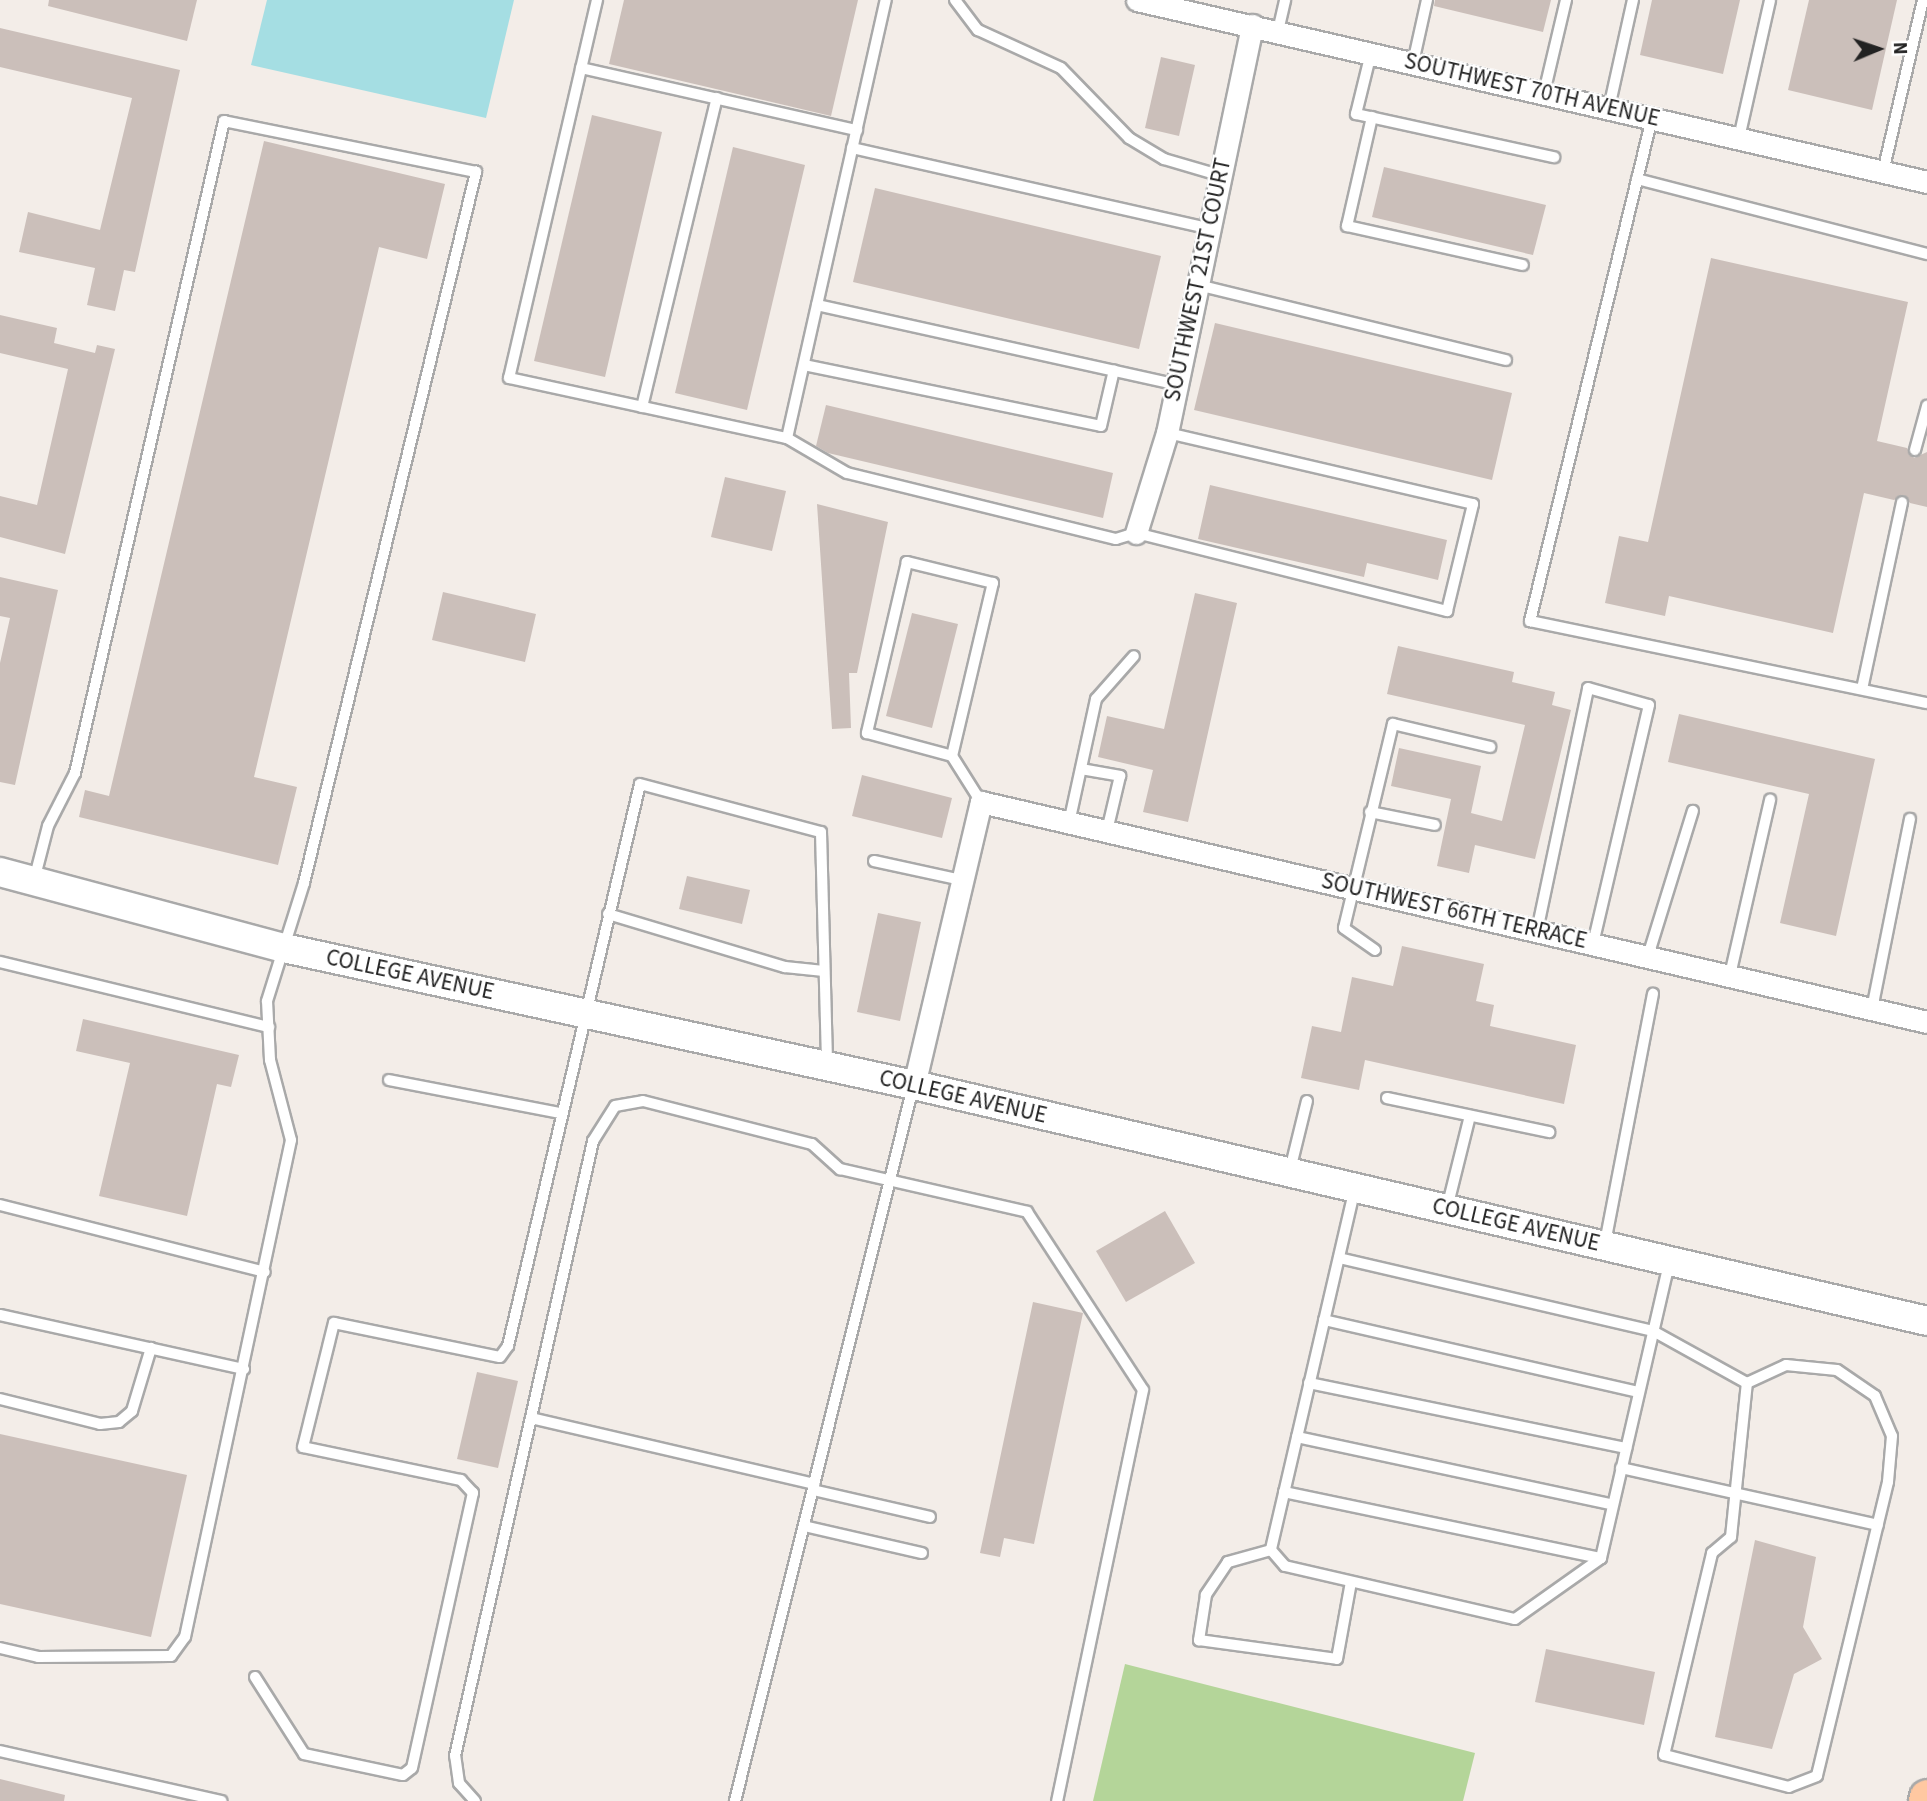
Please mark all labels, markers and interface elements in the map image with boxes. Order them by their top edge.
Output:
north arrow [1843,14,1913,84]
text: N [1886,41,1913,55]
street label: SOUTHWEST 70TH AVENUE [1402,47,1662,133]
street label: SOUTHWEST 21ST COURT [1159,156,1237,404]
street label: SOUTHWEST 66TH TERRACE [1319,867,1589,955]
street label: COLLEGE AVENUE [323,944,497,1006]
street label: COLLEGE AVENUE [877,1064,1049,1130]
street label: COLLEGE AVENUE [1430,1192,1602,1258]

